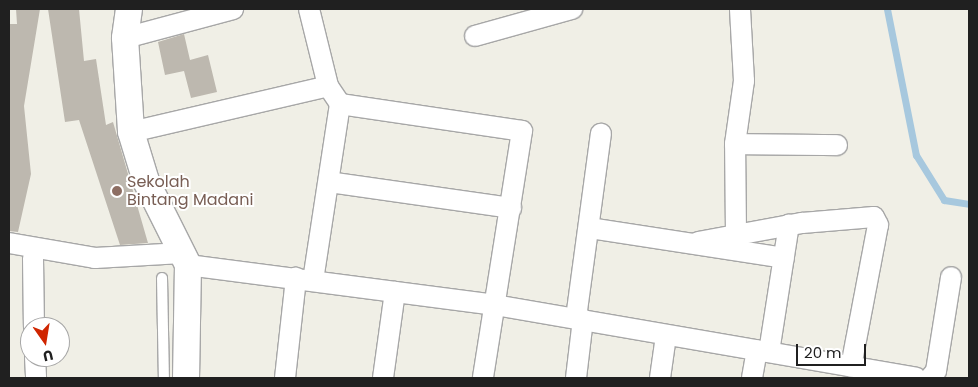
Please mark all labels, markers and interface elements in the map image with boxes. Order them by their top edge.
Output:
place label: Sekolah Bintang Madani [127,172,253,210]
marker: Sekolah Bintang Madani [111,185,123,197]
north arrow [20,317,70,367]
scale bar [798,334,868,366]
text: 20 m [804,342,842,363]
text: U [41,345,55,366]

